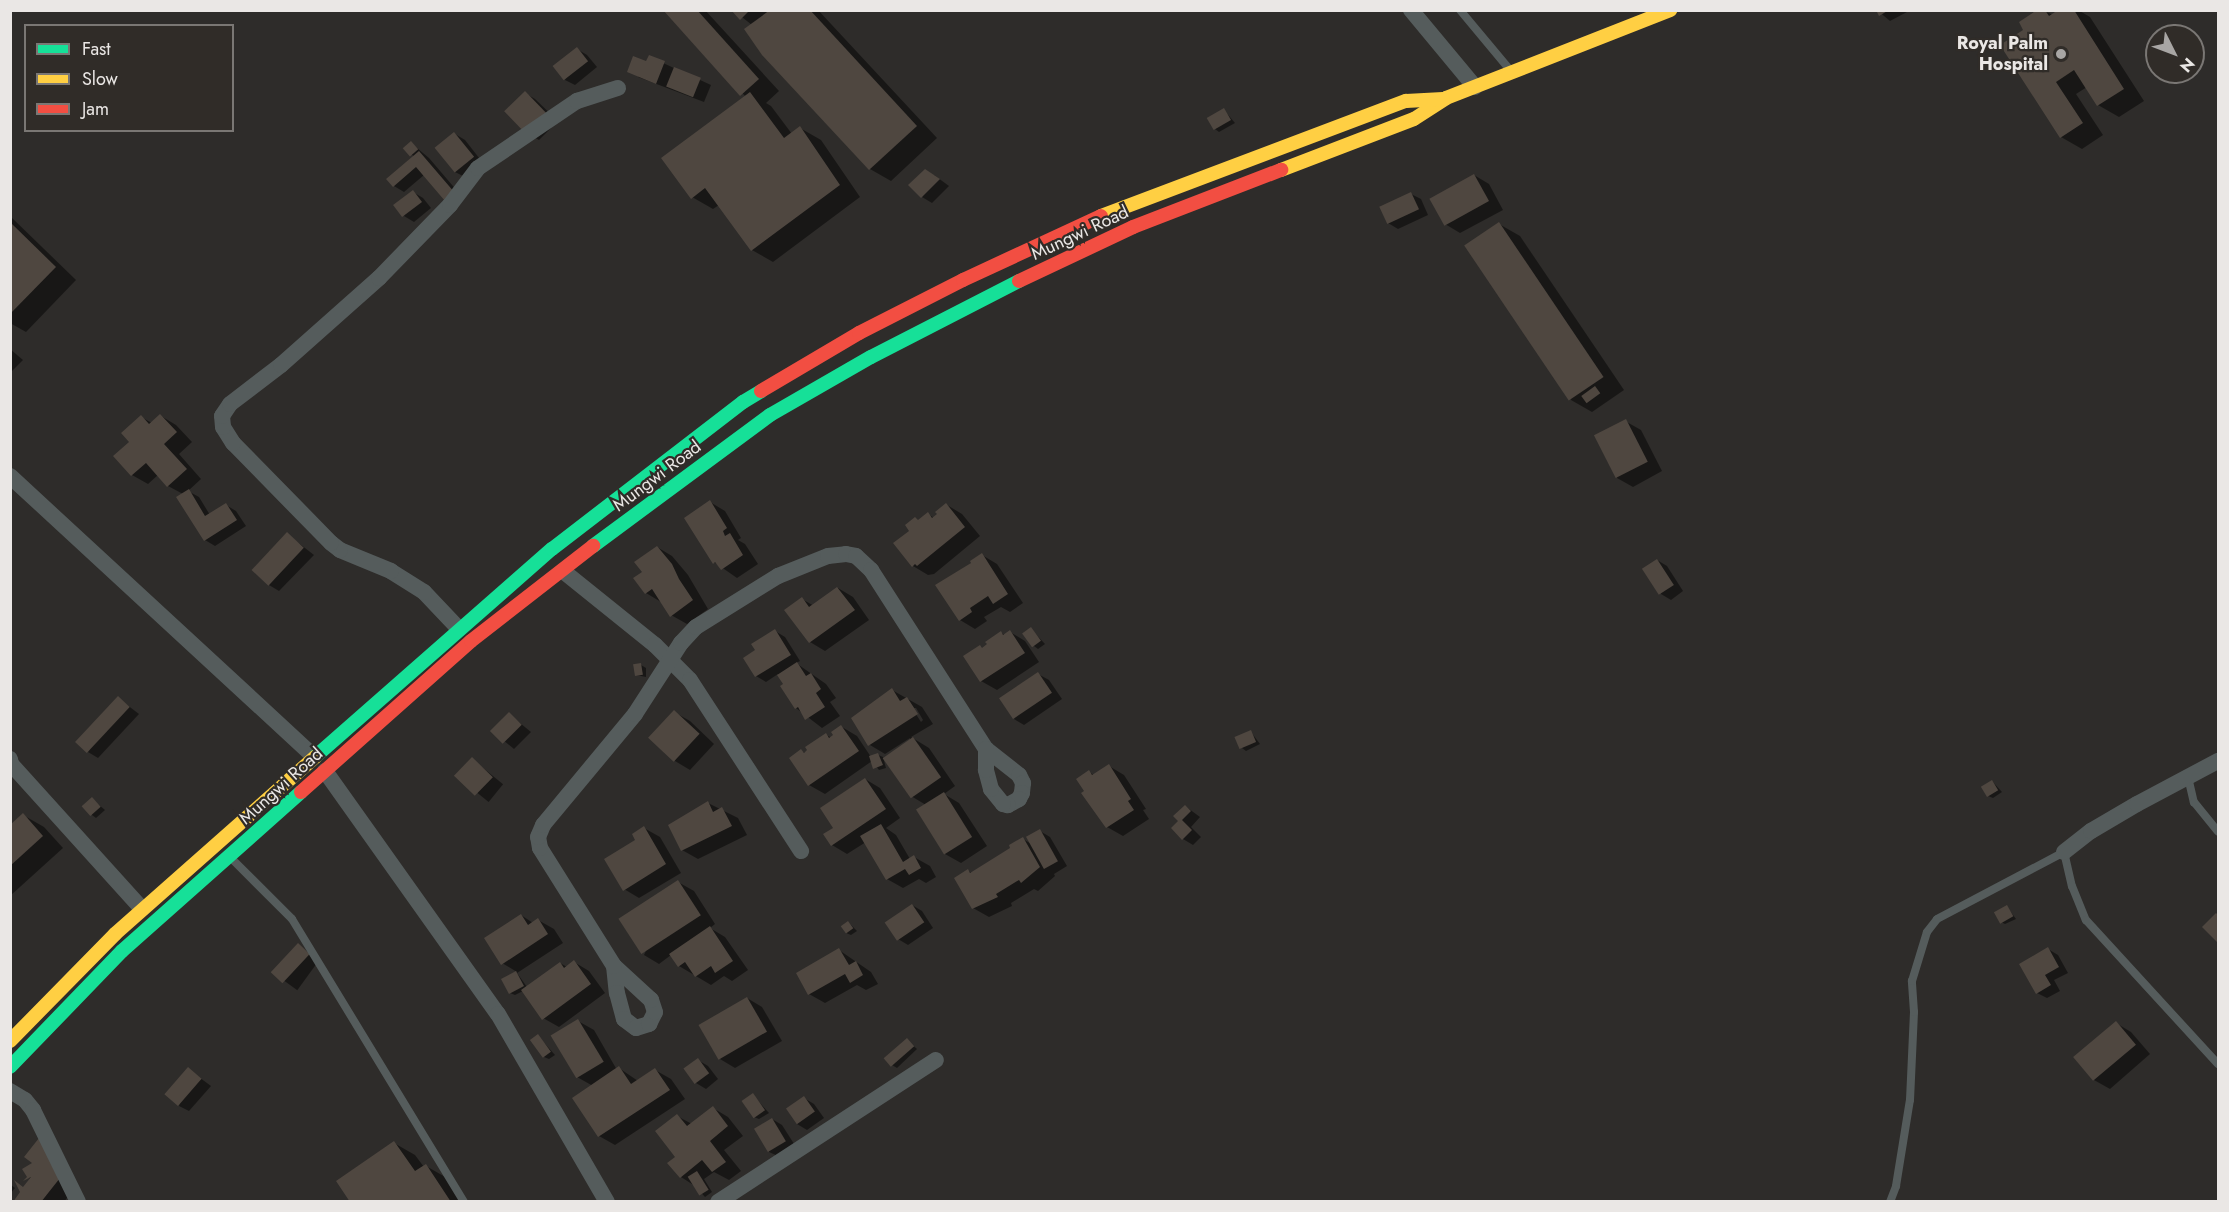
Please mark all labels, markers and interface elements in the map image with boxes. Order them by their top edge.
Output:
legend [24,24,234,132]
north arrow [2145,24,2205,84]
place label: Royal Palm Hospital [1957,33,2048,76]
text: Fast [82,36,111,62]
marker: Royal Palm Hospital [2052,45,2070,63]
text: N [2174,53,2200,77]
text: Slow [82,66,118,92]
text: Jam [82,96,109,122]
street label: Mungwi Road [1028,201,1132,265]
street label: Mungwi Road [609,436,705,516]
street label: Mungwi Road [235,743,327,829]

